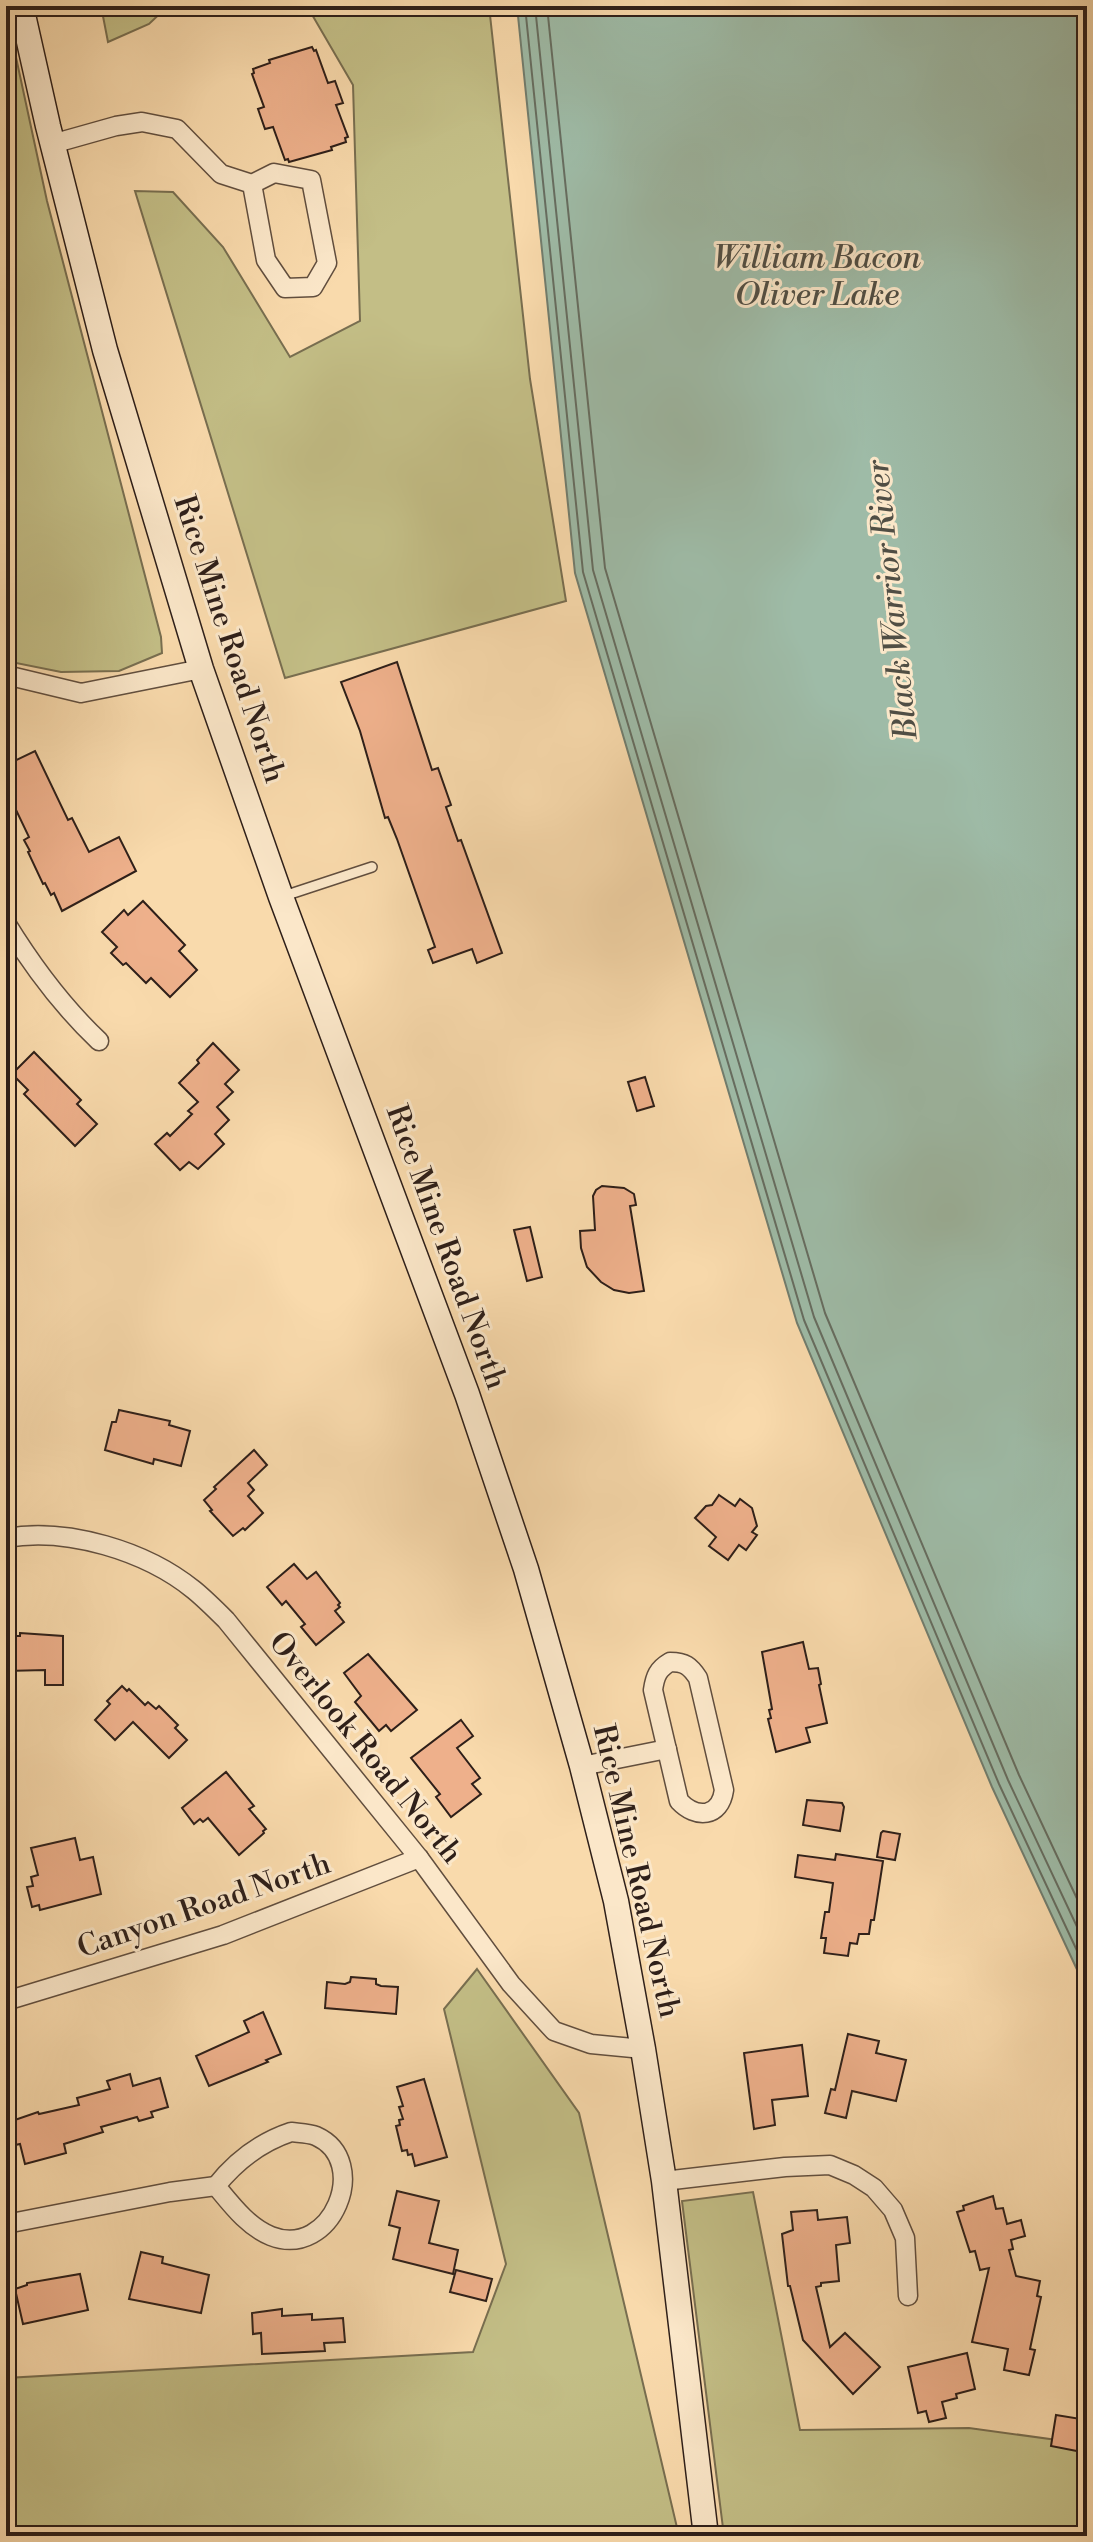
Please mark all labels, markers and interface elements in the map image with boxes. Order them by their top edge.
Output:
water label: William Bacon Oliver Lake [713,238,922,315]
water label: Black Warrior River [857,456,927,743]
street label: Rice Mine Road North [165,490,293,788]
street label: Rice Mine Road North [377,1100,515,1395]
street label: Overlook Road North [260,1624,470,1872]
street label: Rice Mine Road North [584,1721,688,2022]
street label: Canyon Road North [72,1845,336,1967]

